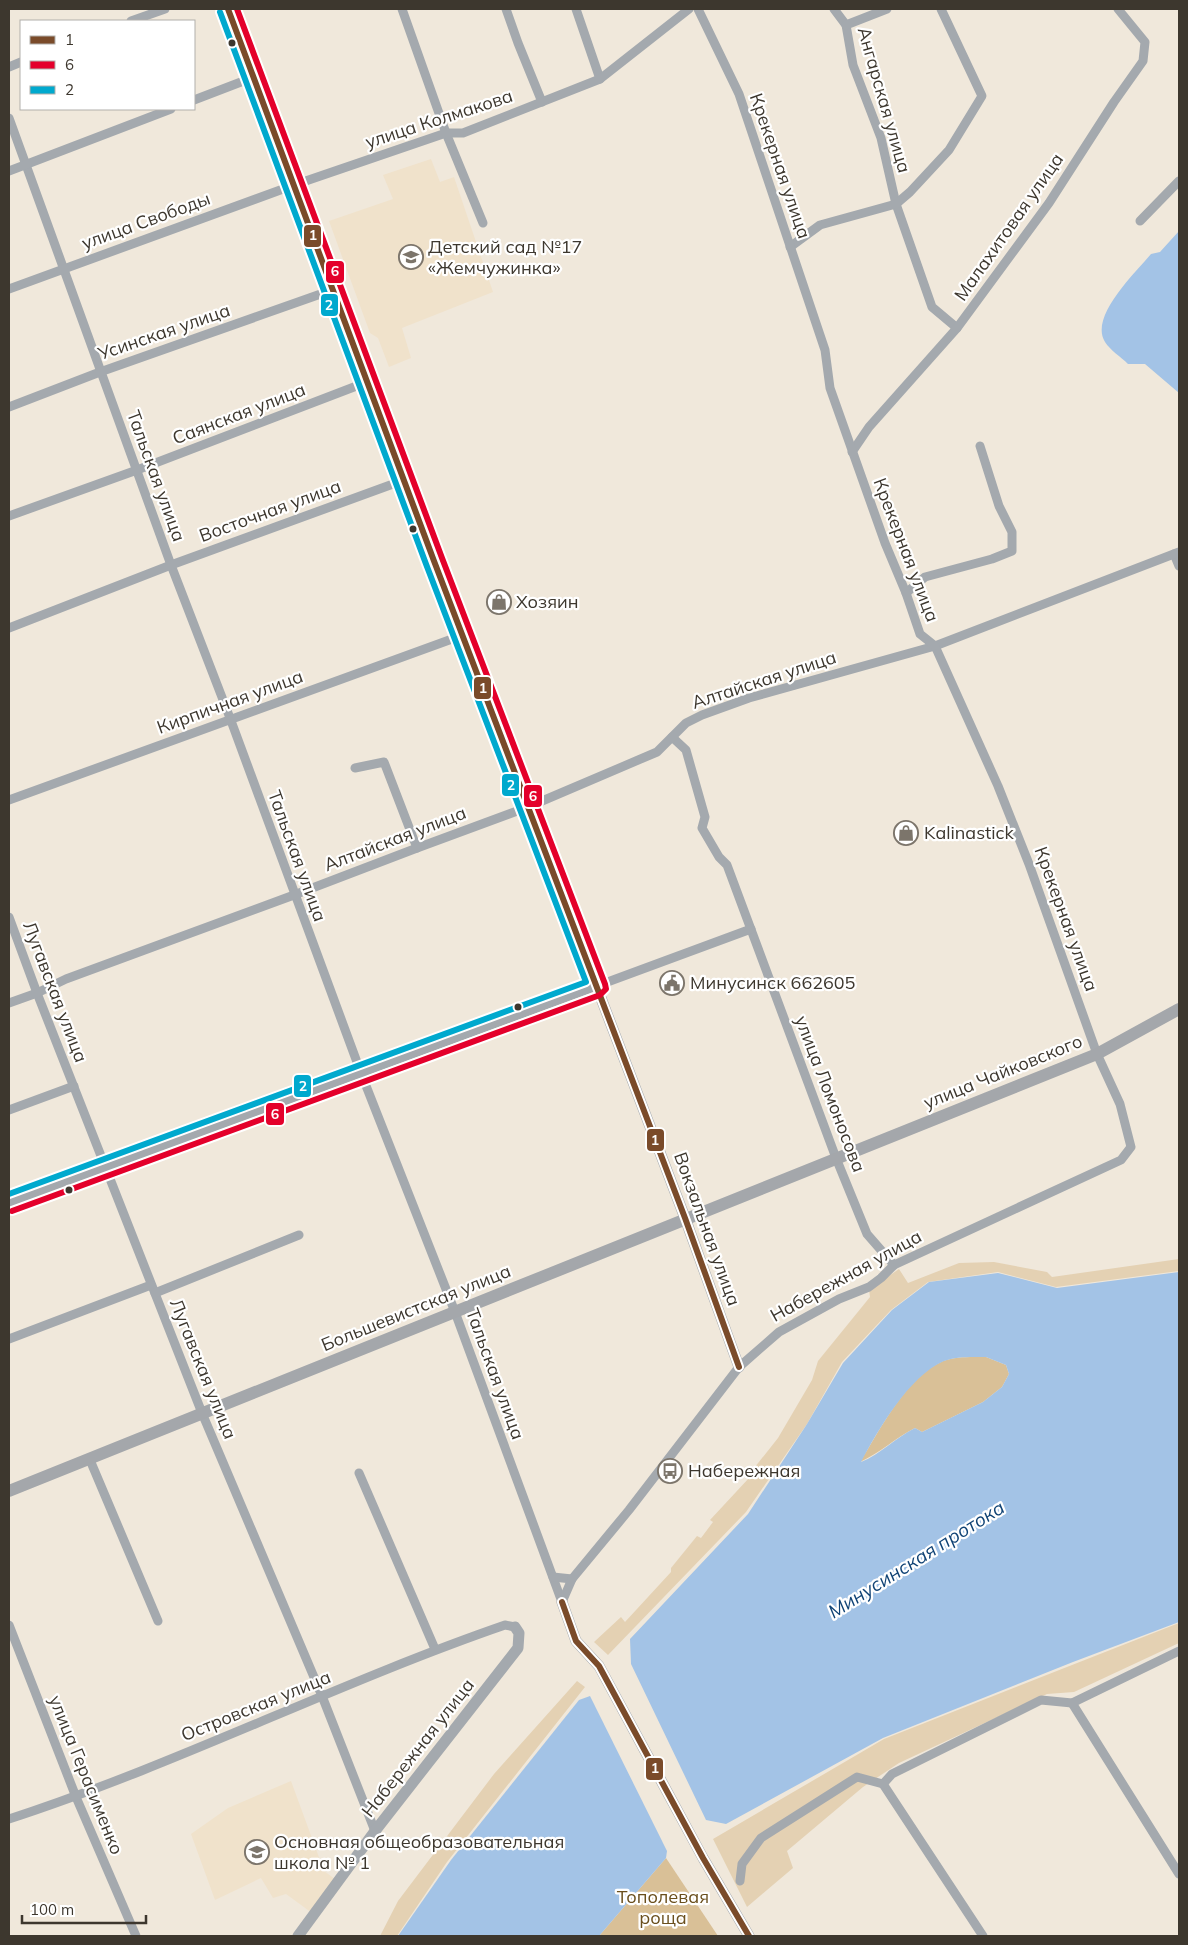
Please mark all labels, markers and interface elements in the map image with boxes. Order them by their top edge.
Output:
legend [20,20,195,110]
street label: Ангарская улица [853,24,916,175]
text: 1 [65,30,74,49]
unlabelled marker [227,38,237,48]
text: 6 [65,55,74,74]
text: 2 [65,80,74,99]
street label: улица Колмакова [362,84,516,153]
street label: Крекерная улица [745,90,816,242]
street label: Малахитовая улица [949,148,1068,305]
street label: улица Свободы [78,187,213,254]
line badge: 1 [303,224,322,248]
text: 1 [309,226,317,244]
place label: Детский сад №17 «Жемчужинка» [428,235,582,279]
school or university icon: Детский сад №17 «Жемчужинка» [398,244,424,270]
line badge: 6 [325,260,345,284]
text: 6 [331,262,339,280]
line badge: 2 [320,293,339,317]
text: 2 [325,296,333,314]
street label: Усинская улица [94,298,233,365]
street label: Саянская улица [169,378,309,449]
street label: Тальская улица [122,407,191,544]
street label: Восточная улица [196,474,344,547]
street label: Крекерная улица [868,475,944,625]
unlabelled marker [408,524,418,534]
shop icon: Хозяин [486,589,512,615]
place label: Хозяин [516,590,579,613]
street label: Алтайская улица [689,645,839,714]
street label: Кирпичная улица [154,664,306,739]
line badge: 1 [473,676,492,700]
text: 1 [479,679,487,697]
line badge: 2 [501,773,520,797]
text: 2 [507,776,515,794]
line badge: 6 [523,784,543,808]
street label: Тальская улица [263,787,332,924]
text: 6 [529,787,537,805]
street label: Алтайская улица [320,801,469,876]
shop icon: Kalinastick [893,820,919,846]
place label: Kalinastick [924,821,1014,844]
street label: Крекерная улица [1030,843,1103,994]
street label: Лугавская улица [18,918,93,1066]
public building icon: Минусинск 662605 [659,970,685,996]
place label: Минусинск 662605 [690,971,856,994]
unlabelled marker [513,1002,523,1012]
street label: улица Ломоносова [790,1012,871,1175]
street label: улица Чайковского [920,1029,1086,1114]
line badge: 2 [293,1074,312,1098]
text: 2 [299,1077,307,1095]
line badge: 6 [265,1102,285,1126]
text: 6 [271,1105,279,1123]
line badge: 1 [646,1128,665,1152]
text: 1 [651,1131,659,1149]
street label: Вокзальная улица [669,1149,746,1309]
unlabelled marker [64,1185,74,1195]
street label: Набережная улица [766,1224,925,1327]
street label: Большевистская улица [318,1259,514,1356]
street label: Лугавская улица [165,1295,242,1442]
street label: Тальская улица [461,1305,530,1442]
bus stop icon: Набережная [657,1458,683,1484]
place label: Набережная [688,1459,800,1482]
water label: Минусинская протока [823,1495,1009,1623]
street label: Островская улица [178,1665,334,1746]
street label: Набережная улица [356,1674,479,1822]
street label: улица Герасименко [44,1692,129,1858]
line badge: 1 [645,1757,664,1781]
text: 1 [651,1759,659,1777]
place label: Основная общеобразовательная школа № 1 [274,1830,564,1874]
school or university icon: Основная общеобразовательная школа № 1 [244,1839,270,1865]
park label: Тополевая роща [617,1885,709,1929]
scale bar [22,1892,146,1924]
text: 100 m [30,1900,74,1919]

